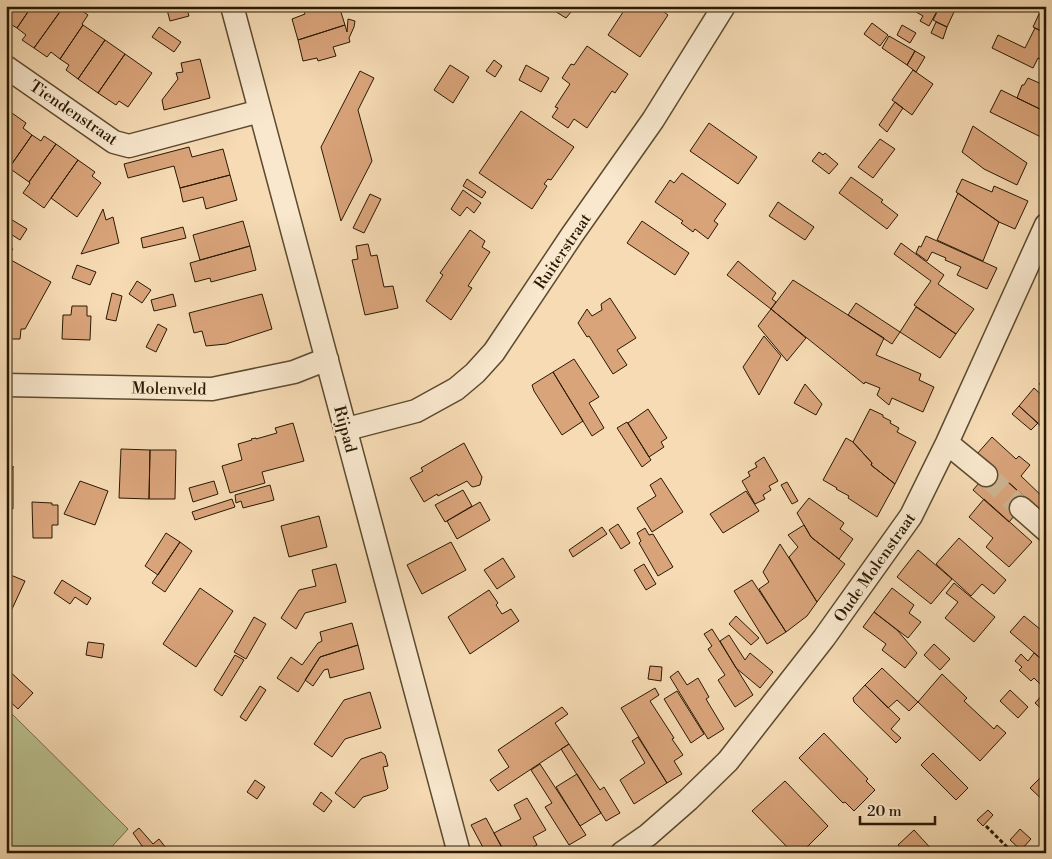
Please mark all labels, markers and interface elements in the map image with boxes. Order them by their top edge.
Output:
street label: Tiendenstraat [25,76,122,150]
street label: Ruiterstraat [530,210,596,293]
street label: Molenveld [131,378,207,400]
street label: Rijpad [329,404,361,455]
street label: Oude Molenstraat [830,509,920,626]
scale bar [860,794,934,826]
text: 20 m [867,802,902,821]

